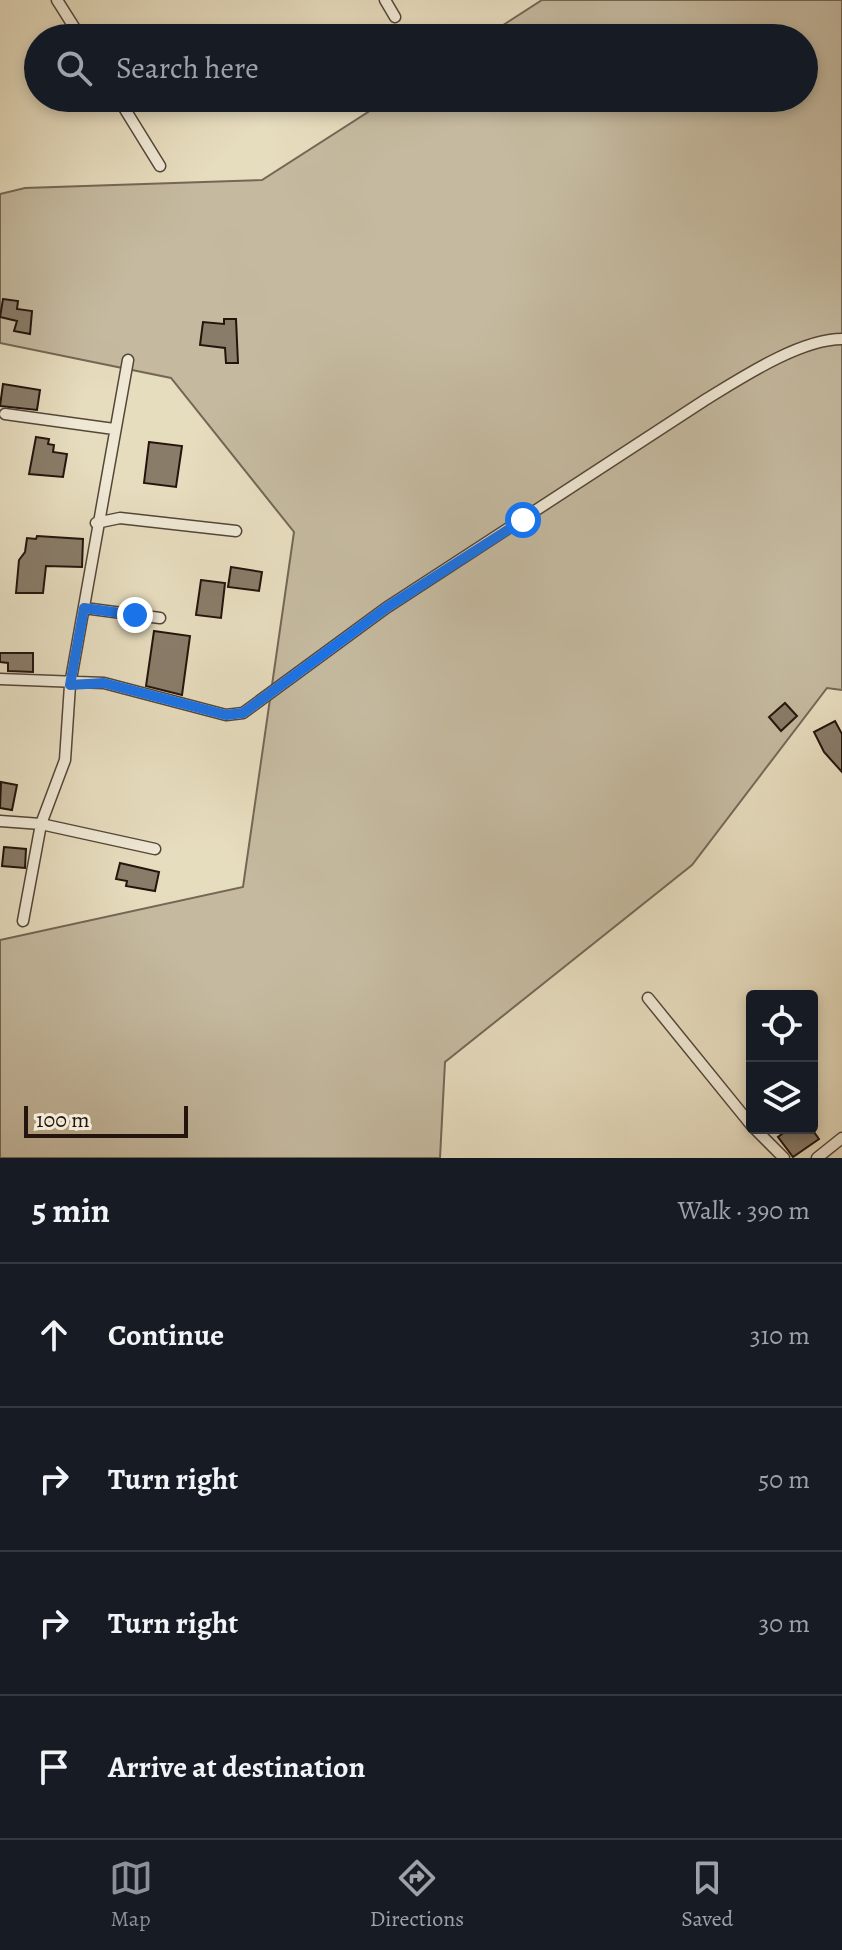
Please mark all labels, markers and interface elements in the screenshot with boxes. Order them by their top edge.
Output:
search box [24,24,818,112]
icon: search [52,46,96,90]
text: Search here [116,48,259,88]
route start [505,502,541,538]
route end [117,597,153,633]
map controls [746,990,818,1134]
button: locate [746,990,818,1062]
button: layers [746,1062,818,1134]
scale bar [24,1102,188,1138]
text: 100 m [36,1105,90,1135]
text: 5 min [32,1187,110,1234]
text: Walk · 390 m [678,1193,810,1228]
icon: ahead [32,1313,76,1357]
text: Continue [108,1315,224,1355]
text: 310 m [750,1318,810,1353]
icon: right [32,1457,76,1501]
text: Turn right [108,1459,238,1499]
text: 50 m [758,1462,810,1497]
icon: right [32,1601,76,1645]
text: Turn right [108,1603,238,1643]
text: 30 m [759,1606,810,1641]
icon: arrive [32,1745,76,1789]
text: Arrive at destination [108,1747,365,1787]
tab: Map [109,1856,153,1934]
tab: Directions [370,1856,464,1934]
tab: Saved [681,1856,733,1934]

